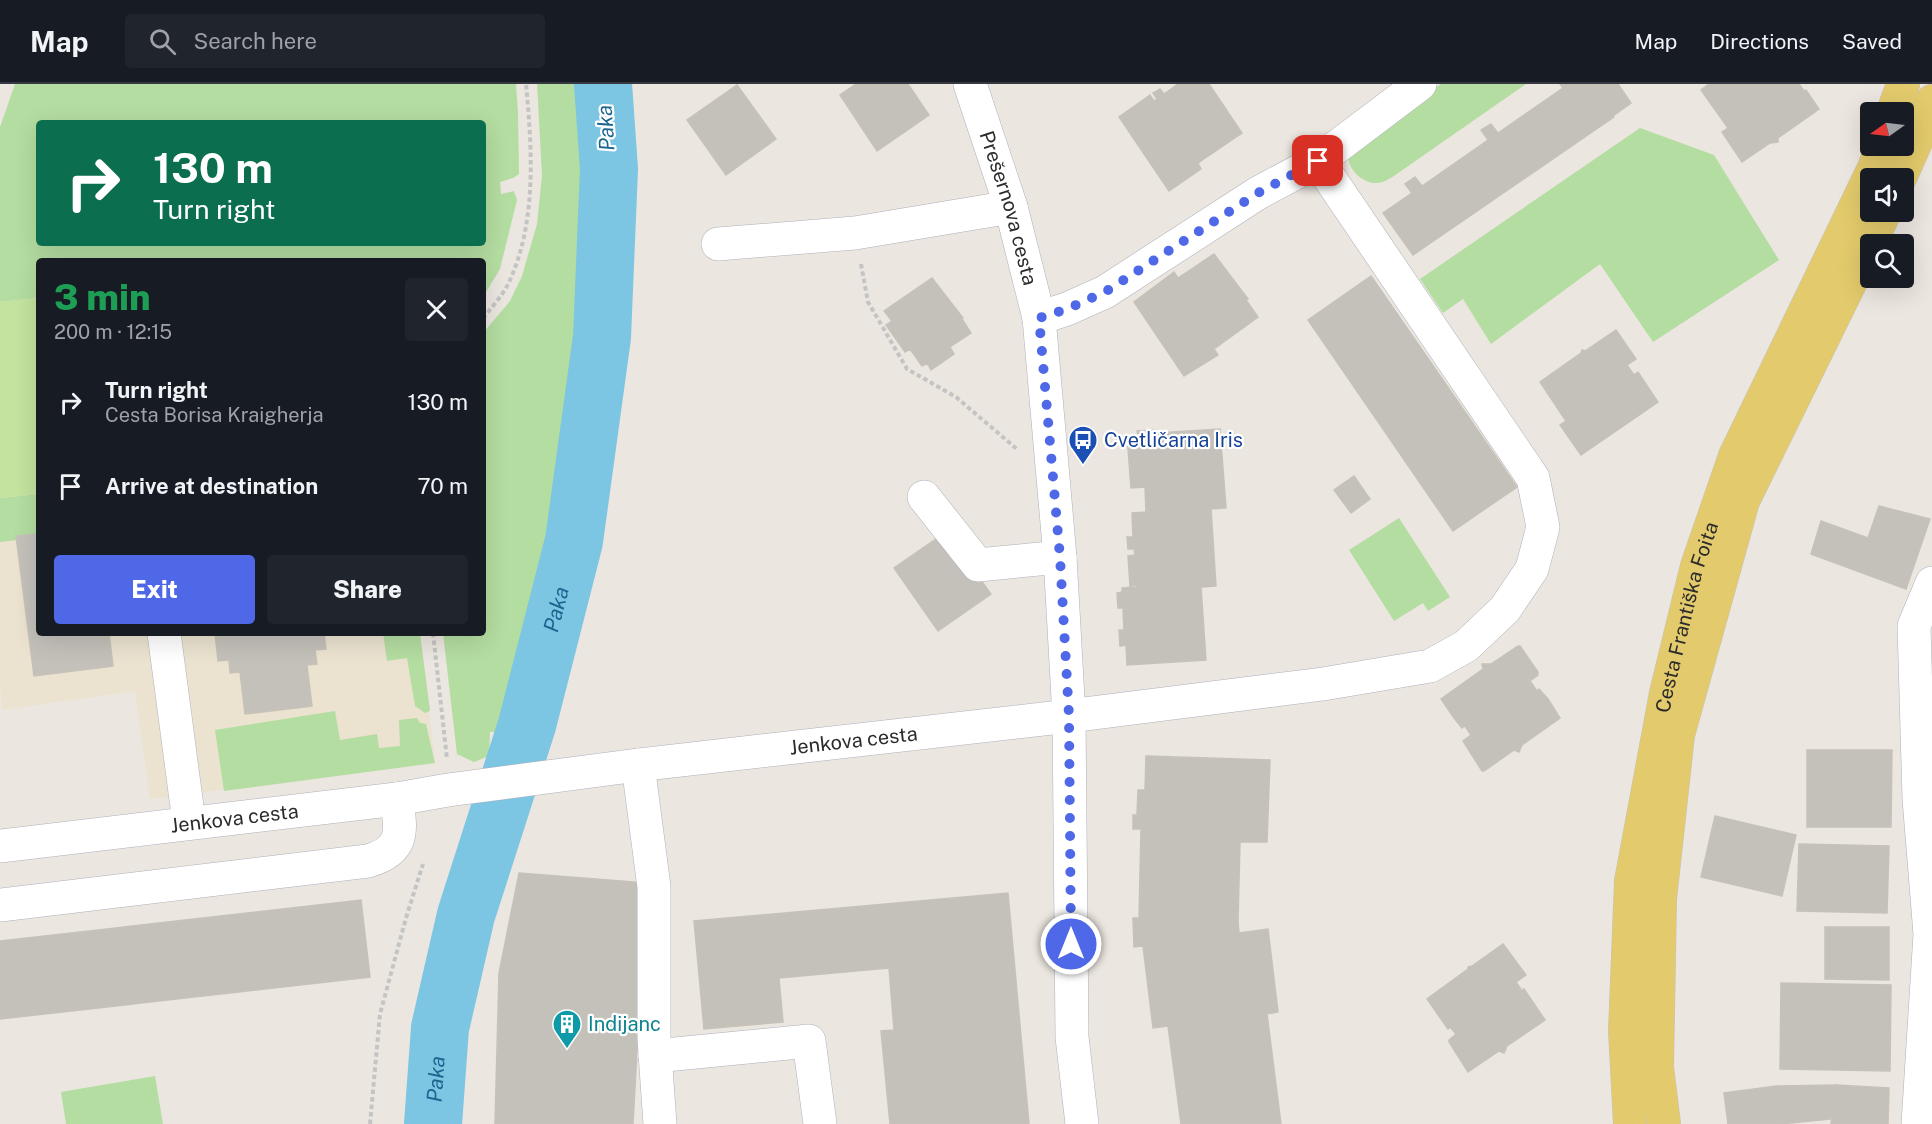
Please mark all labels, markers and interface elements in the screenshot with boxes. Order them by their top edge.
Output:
search box [125,14,545,68]
text: Map [30,25,89,58]
icon: search [146,25,179,58]
text: Search here [194,28,317,54]
text: Map [1635,29,1677,54]
text: Directions [1710,29,1809,54]
text: Saved [1842,29,1902,54]
north arrow [1860,102,1914,156]
map controls [1860,102,1914,288]
water label: Paka [591,104,620,152]
street label: Prešernova cesta [974,128,1042,288]
pin [1292,135,1343,186]
text: 130 m [153,143,273,192]
icon: right [54,144,132,222]
icon: arrive [1301,144,1334,177]
button: sound [1860,168,1914,222]
text: Turn right [153,193,276,225]
button: search [1860,234,1914,288]
text: 3 min [54,276,151,318]
button: close [405,278,468,341]
text: 200 m · 12:15 [54,320,172,344]
text: Turn right [105,377,208,403]
icon: right [54,386,87,419]
text: 130 m [407,389,468,415]
text: Cesta Borisa Kraigherja [105,403,324,427]
bus stop icon: Cvetličarna Iris [1067,424,1099,466]
place label: Cvetličarna Iris [1104,428,1243,452]
icon: arrive [54,470,87,503]
text: Arrive at destination [105,473,318,499]
text: 70 m [417,473,468,499]
street label: Cesta Františka Foita [1651,519,1723,715]
button: Exit [54,555,255,624]
button: Share [267,555,468,624]
water label: Paka [538,584,574,635]
street label: Jenkova cesta [788,721,919,760]
street label: Jenkova cesta [169,799,300,838]
position arrow [1039,912,1103,976]
building icon: Indijanc [551,1008,583,1050]
place label: Indijanc [588,1012,661,1036]
water label: Paka [422,1055,450,1103]

